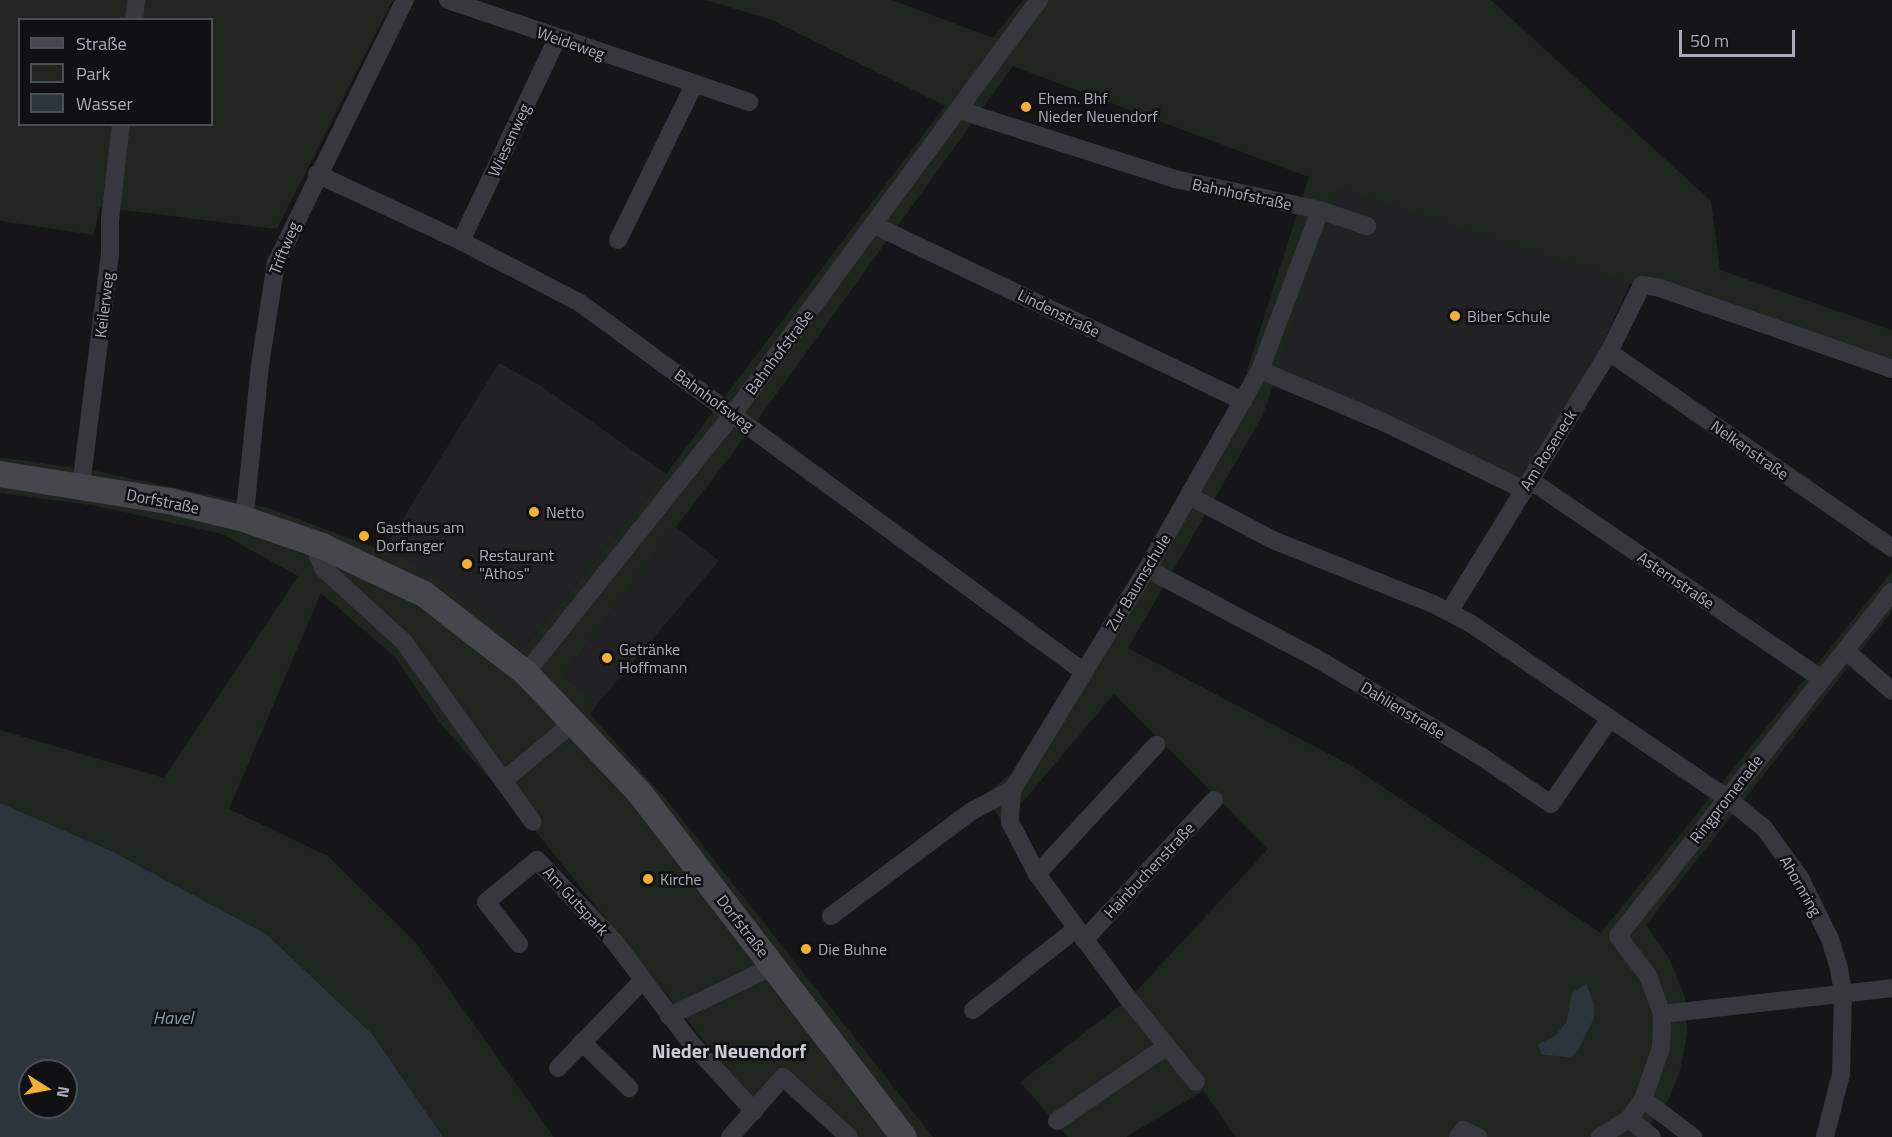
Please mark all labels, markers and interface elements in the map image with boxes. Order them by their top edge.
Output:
legend [18,18,213,126]
scale bar [1682,18,1798,56]
street label: Weideweg [535,22,607,64]
text: 50 m [1690,27,1729,54]
text: Straße [76,30,127,57]
text: Park [76,60,110,87]
place label: Ehem. Bhf Nieder Neuendorf [1038,88,1158,126]
text: Wasser [76,90,133,117]
marker: Ehem. Bhf Nieder Neuendorf [1019,100,1033,114]
street label: Wiesenweg [484,101,534,179]
street label: Bahnhofstraße [1190,174,1294,214]
street label: Triftweg [265,219,303,277]
street label: Keilerweg [90,271,118,339]
street label: Lindenstraße [1015,285,1103,341]
street label: Bahnhofstraße [741,306,817,398]
place label: Biber Schule [1467,306,1550,326]
marker: Biber Schule [1448,309,1462,323]
street label: Bahnhofsweg [671,365,757,435]
street label: Am Roseneck [1516,406,1580,494]
street label: Nelkenstraße [1707,416,1793,484]
street label: Dorfstraße [125,485,201,517]
place label: Netto [546,502,584,522]
marker: Netto [527,505,541,519]
place label: Gasthaus am Dorfanger [376,517,464,555]
marker: Gasthaus am Dorfanger [357,529,371,543]
street label: Zur Baumschule [1102,530,1174,634]
place label: Restaurant "Athos" [479,545,554,583]
street label: Asternstraße [1634,547,1718,613]
marker: Restaurant "Athos" [460,557,474,571]
place label: Getränke Hoffmann [619,639,687,677]
marker: Getränke Hoffmann [600,651,614,665]
street label: Dahlienstraße [1357,677,1449,743]
street label: Ringpromenade [1685,751,1767,847]
street label: Hainbuchenstraße [1100,818,1198,922]
street label: Ahornring [1776,852,1826,920]
street label: Am Gutspark [539,862,613,940]
place label: Kirche [660,869,702,889]
marker: Kirche [641,872,655,886]
street label: Dorfstraße [713,891,773,961]
place label: Die Buhne [818,939,887,959]
marker: Die Buhne [799,942,813,956]
water label: Havel [153,1007,193,1029]
district label: Nieder Neuendorf [652,1038,806,1062]
north arrow [18,1059,78,1119]
text: N [51,1084,77,1100]

